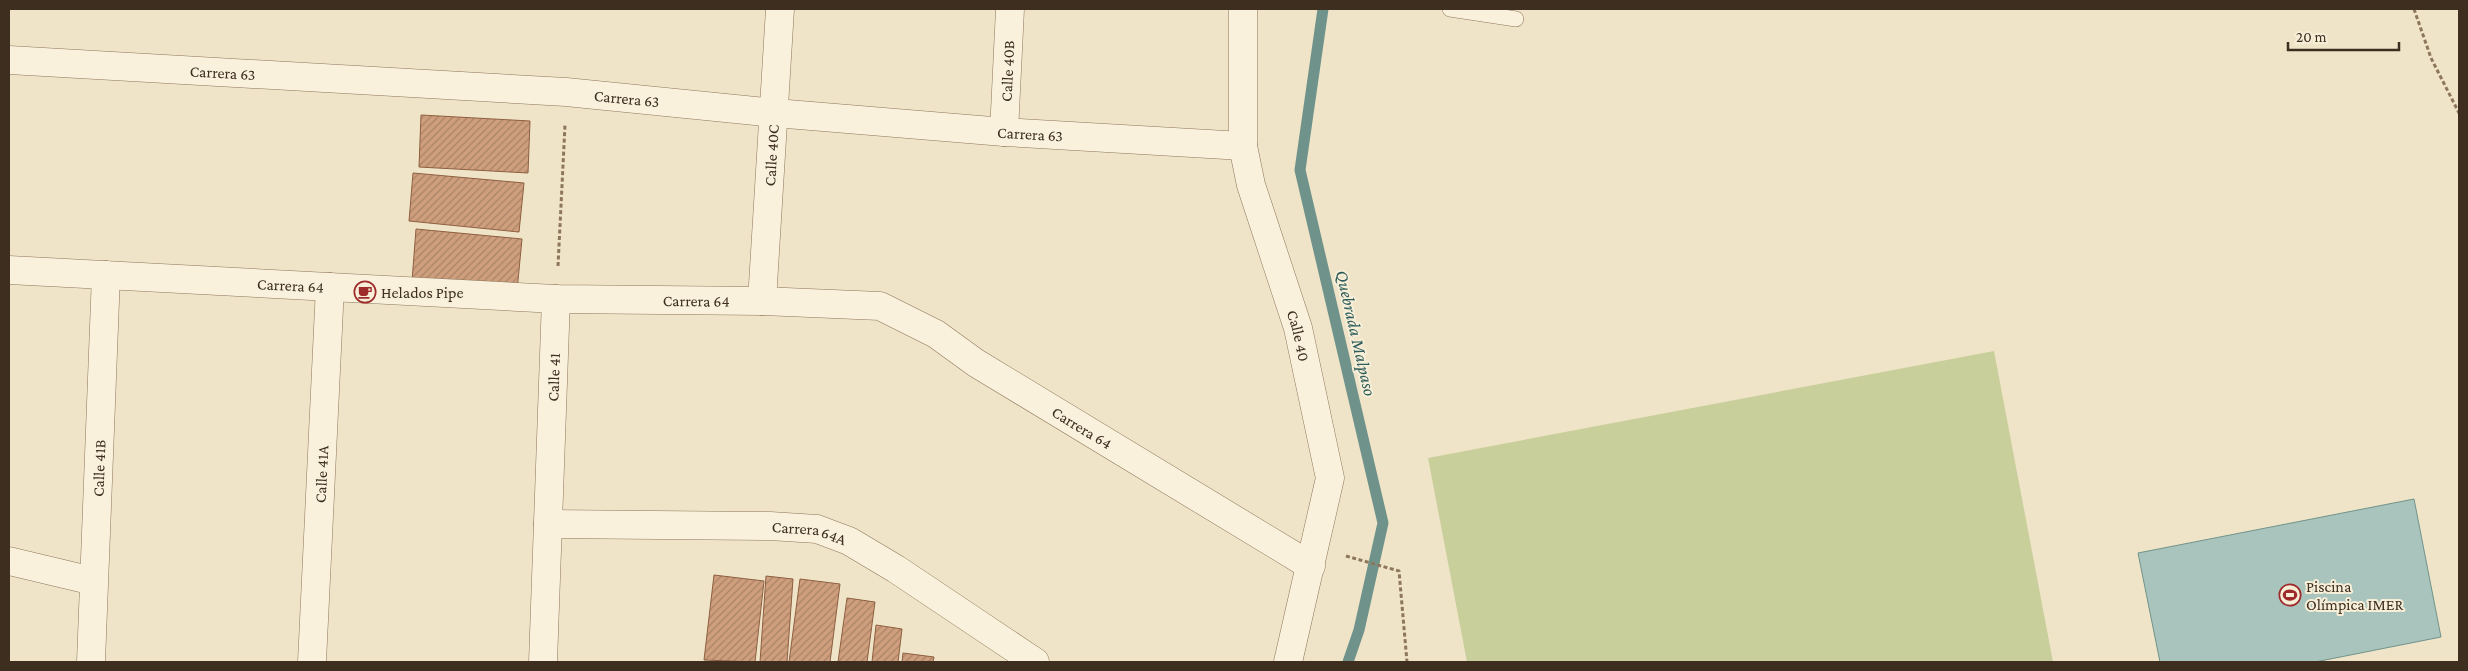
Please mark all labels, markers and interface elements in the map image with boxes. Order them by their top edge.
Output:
scale bar [2288,20,2399,52]
text: 20 m [2296,29,2327,45]
street label: Calle 40B [997,40,1017,102]
street label: Carrera 63 [189,62,256,83]
street label: Carrera 63 [593,87,660,110]
street label: Carrera 63 [997,123,1063,144]
street label: Calle 40C [761,124,782,187]
water label: Quebrada Malpaso [1332,268,1380,398]
street label: Carrera 64 [257,275,324,296]
cafe icon: Helados Pipe [353,280,377,304]
place label: Helados Pipe [381,284,463,302]
street label: Carrera 64 [663,292,730,310]
street label: Calle 40 [1284,308,1313,363]
street label: Calle 41 [544,353,563,402]
street label: Carrera 64 [1049,403,1115,452]
street label: Calle 41B [89,439,109,497]
street label: Calle 41A [312,444,331,504]
street label: Carrera 64A [771,518,850,549]
place label: Piscina Olímpica IMER [2306,578,2403,614]
sports icon: Piscina Olímpica IMER [2278,583,2302,607]

